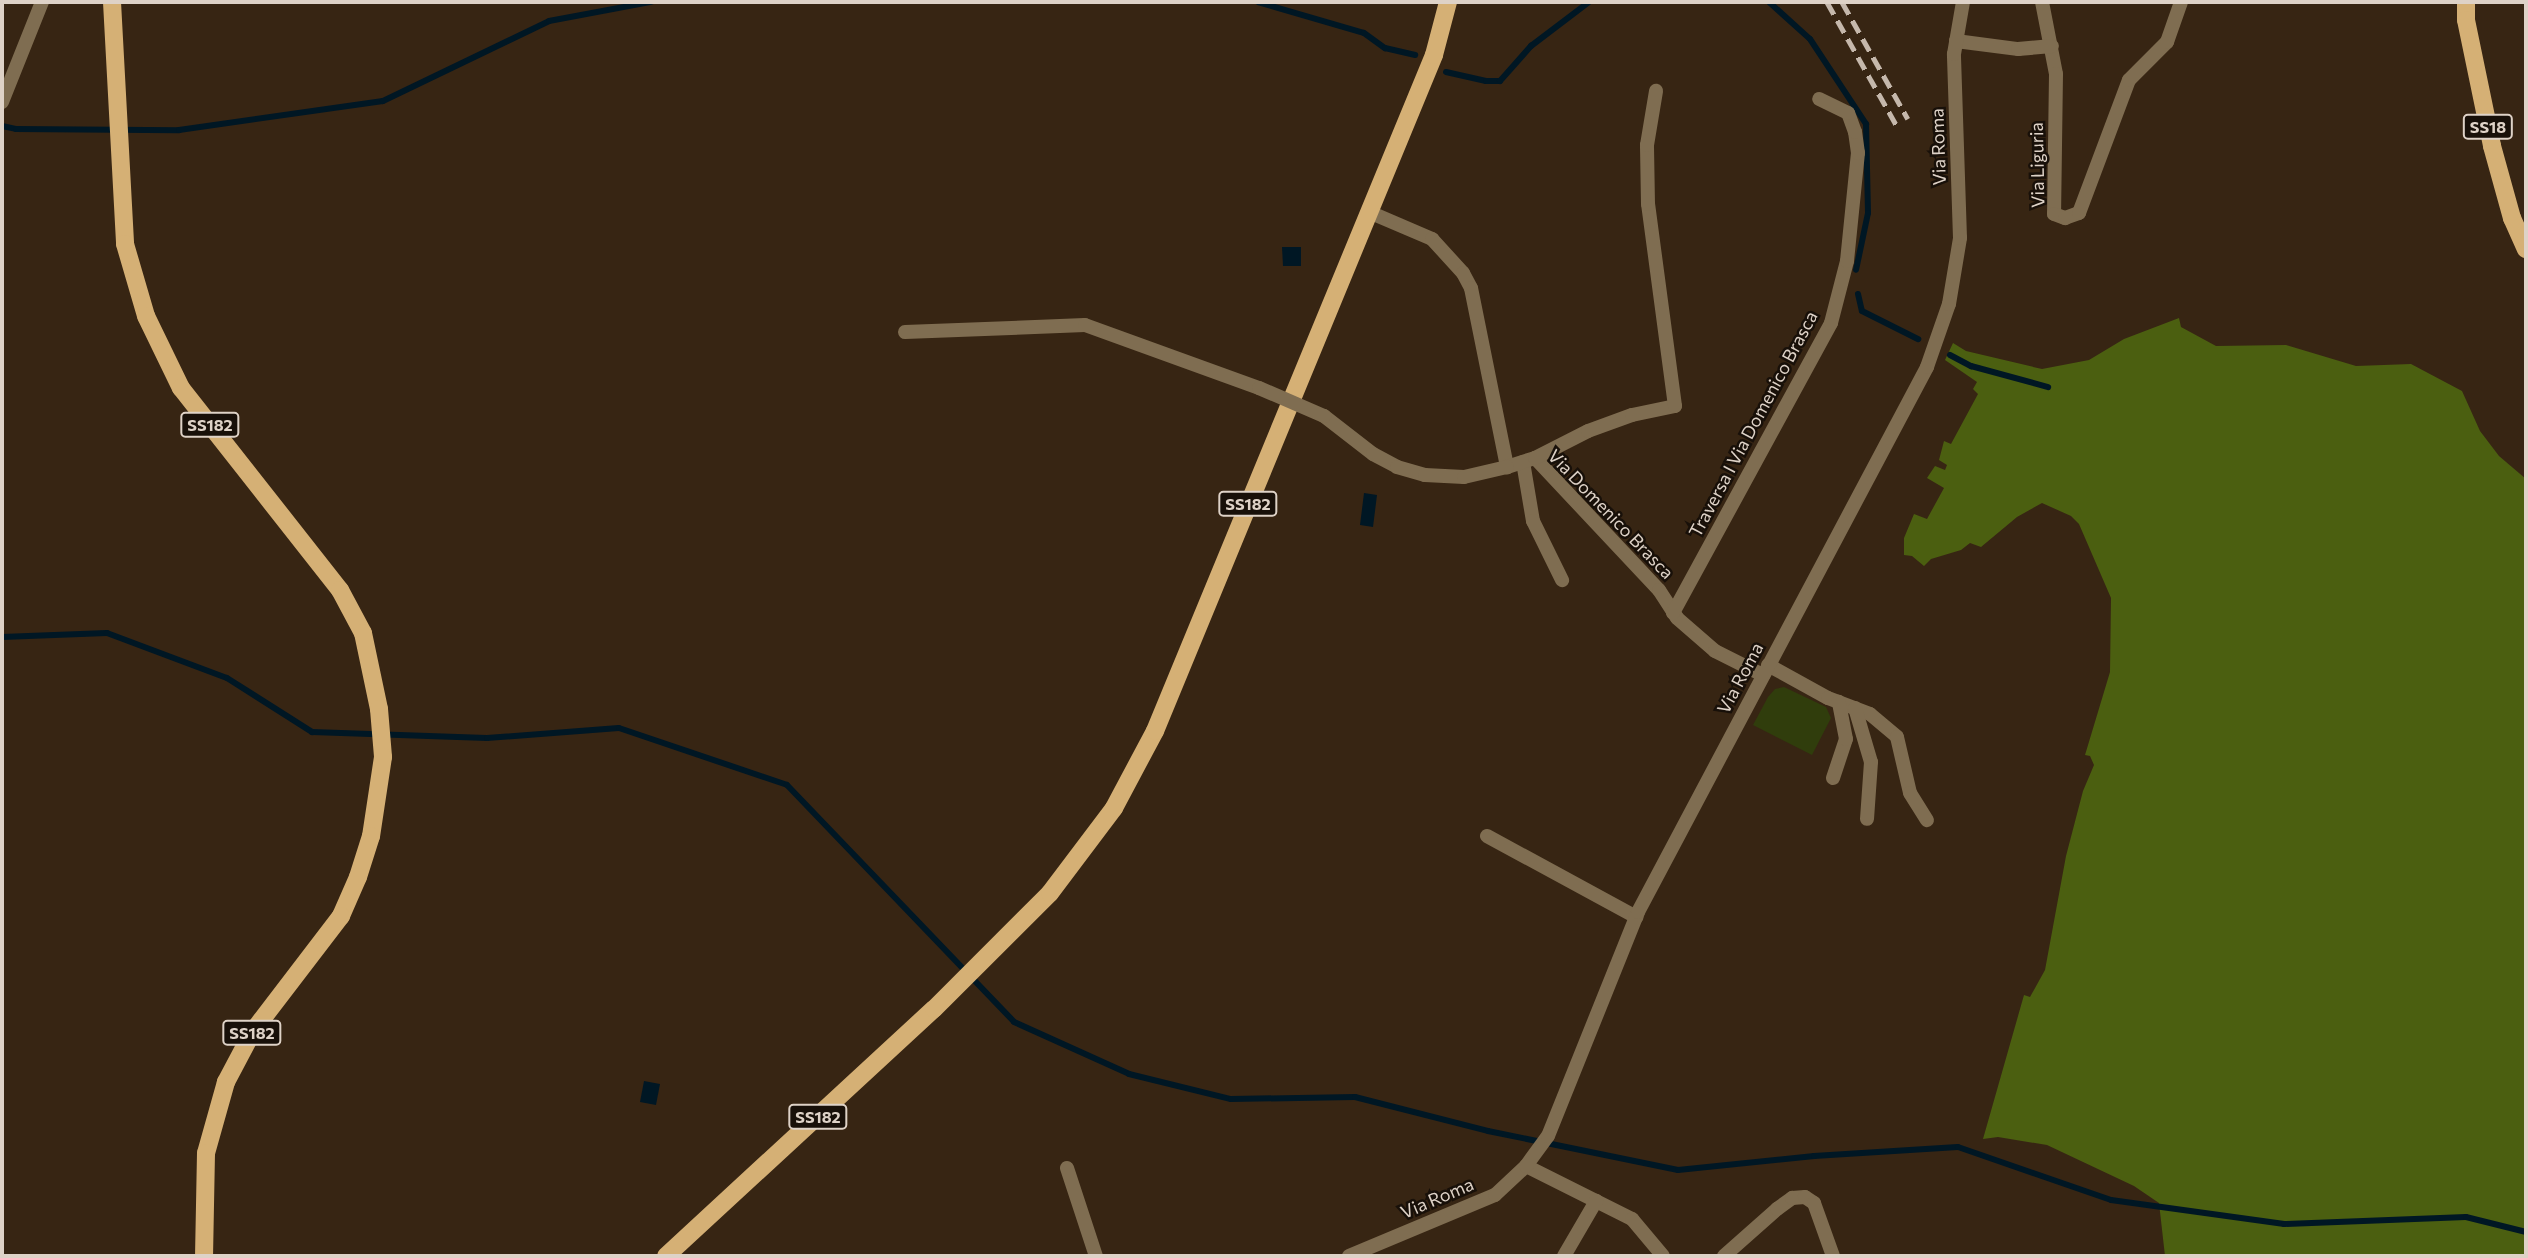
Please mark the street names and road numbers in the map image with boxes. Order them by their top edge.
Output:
street label: Via Roma [1926,108,1950,186]
road number: SS18 [2462,114,2514,140]
street label: Via Liguria [2025,122,2049,208]
street label: Traversa I Via Domenico Brasca [1684,307,1822,541]
road number: SS182 [180,412,240,438]
street label: Via Domenico Brasca [1544,445,1678,583]
road number: SS182 [1218,491,1278,516]
street label: Via Roma [1712,639,1768,717]
road number: SS182 [222,1021,282,1046]
road number: SS182 [788,1105,848,1130]
street label: Via Roma [1397,1173,1477,1223]

